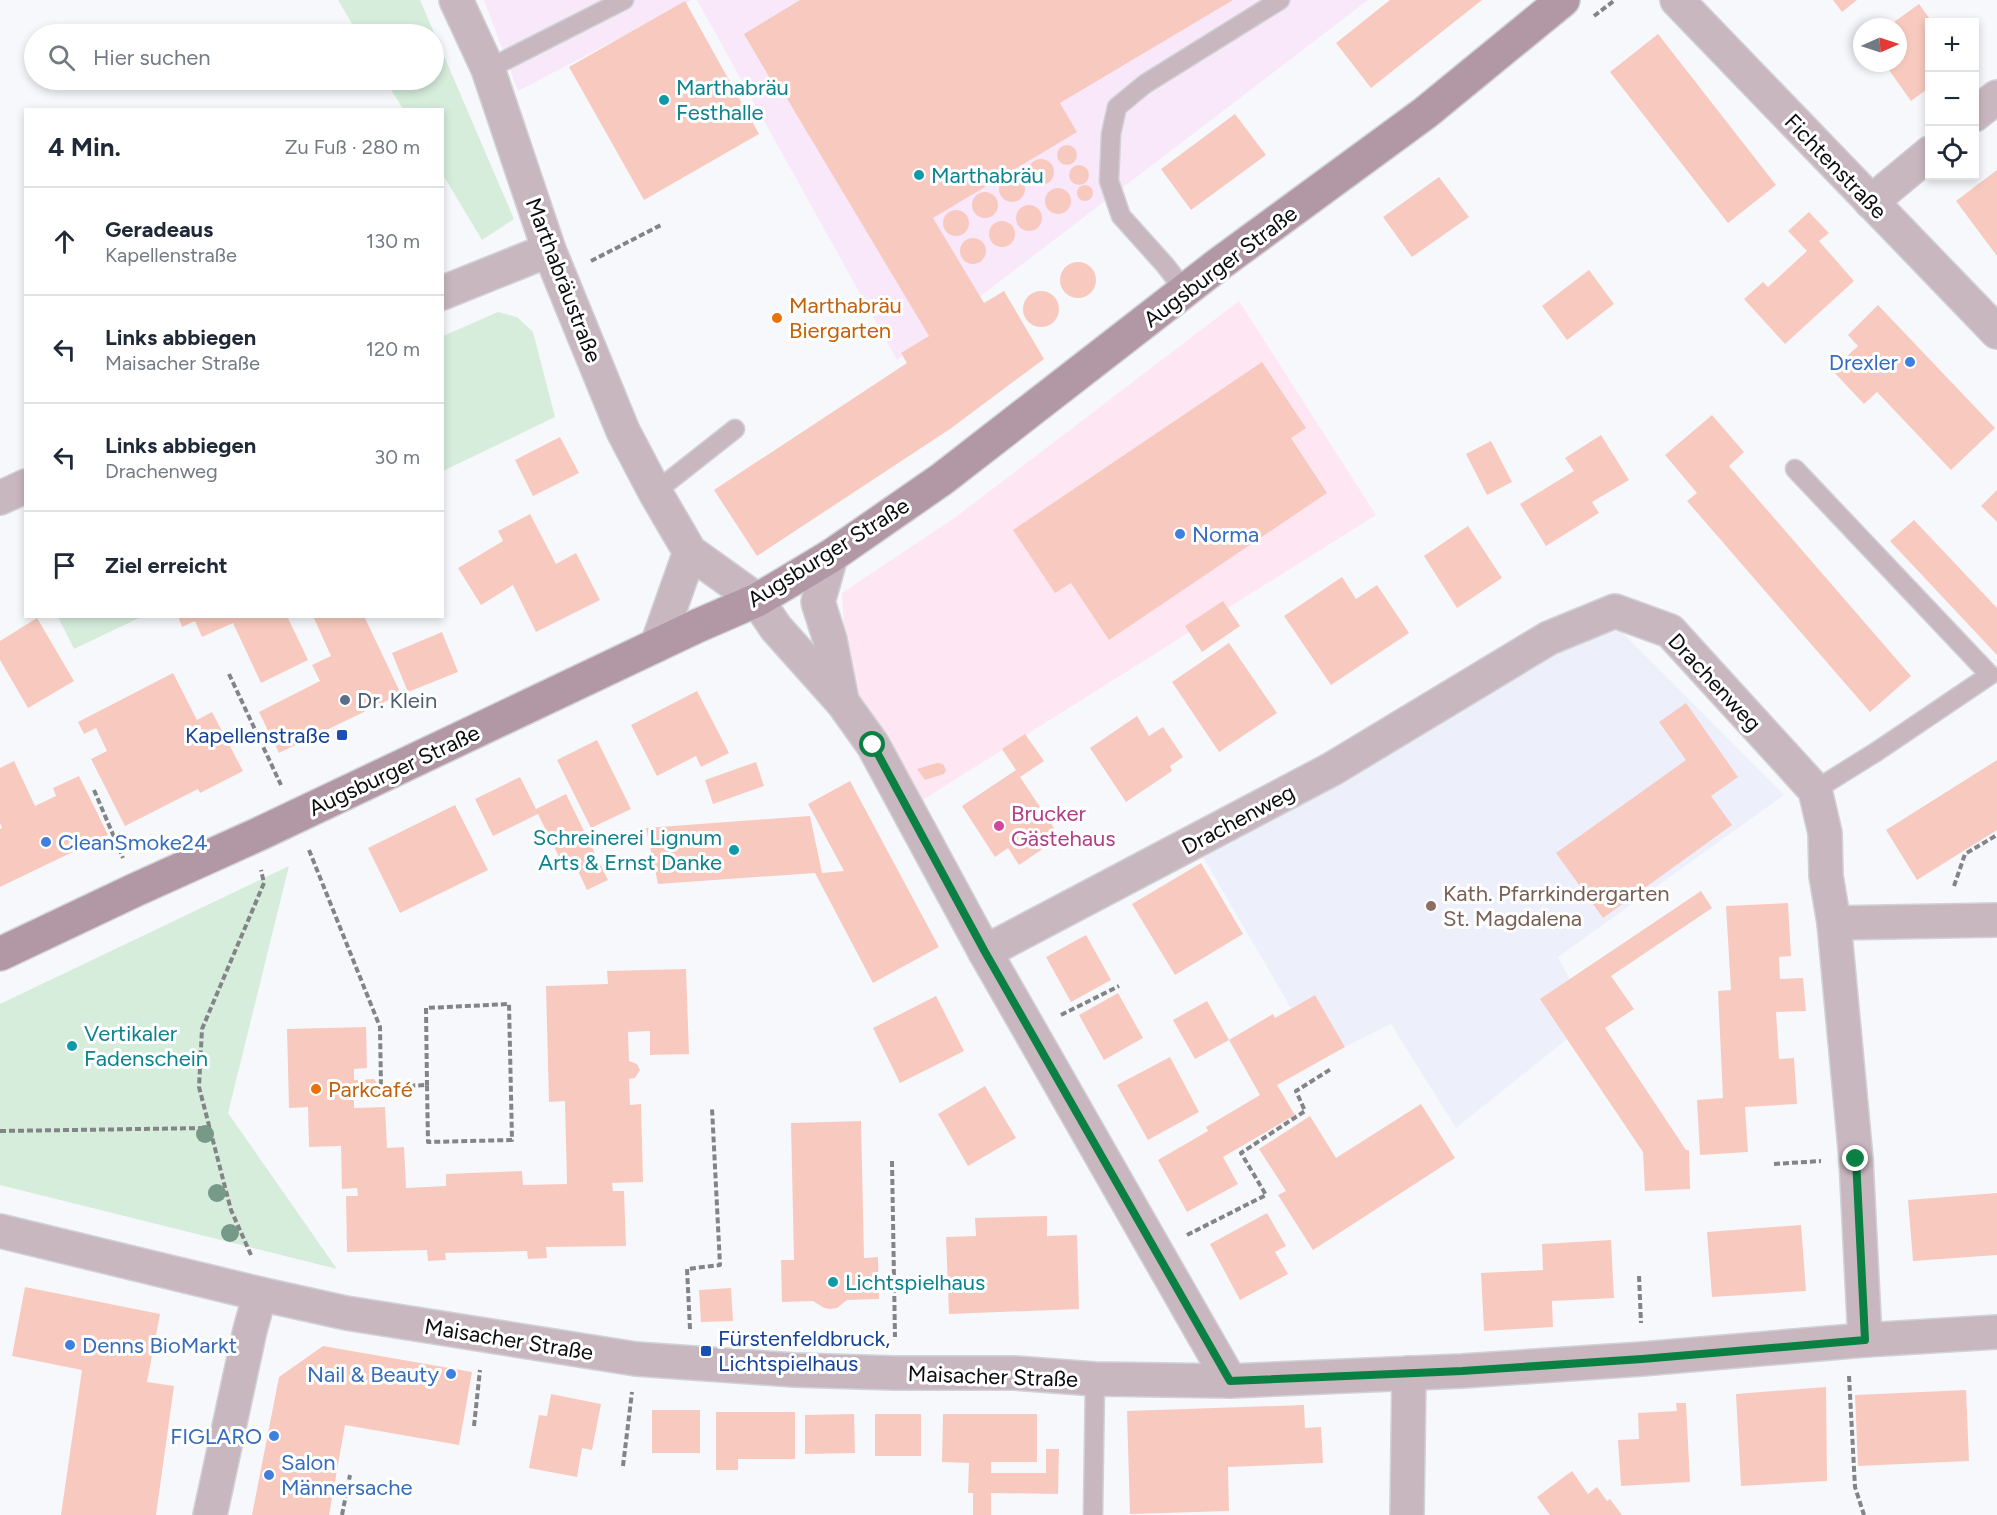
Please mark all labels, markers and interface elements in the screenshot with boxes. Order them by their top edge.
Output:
north arrow [1853,18,1907,72]
map controls [1925,18,1979,180]
button: + [1925,18,1979,72]
search box [24,24,444,90]
icon: search [45,41,78,74]
text: Hier suchen [93,44,211,71]
button: − [1925,72,1979,126]
place label: Marthabräu Festhalle [676,74,789,126]
marker: Marthabräu Festhalle [657,93,671,107]
street label: Fichtenstraße [1779,108,1892,224]
button: locate [1925,126,1979,180]
text: 4 Min. [48,131,121,163]
text: Zu Fuß · 280 m [285,135,420,159]
place label: Marthabräu [931,162,1044,189]
marker: Marthabräu [912,168,926,182]
street label: Marthabräustraße [520,194,607,366]
street label: Augsburger Straße [1138,200,1303,333]
text: Geradeaus [105,216,213,243]
icon: ahead [48,225,81,258]
text: 130 m [366,229,420,253]
text: Kapellenstraße [105,243,237,267]
place label: Marthabräu Biergarten [789,292,902,344]
marker: Marthabräu Biergarten [770,311,784,325]
text: Links abbiegen [105,324,256,351]
icon: left [48,333,81,366]
text: 120 m [366,337,420,361]
place label: Drexler [1829,349,1899,376]
text: Maisacher Straße [105,351,260,375]
marker: Drexler [1903,355,1917,369]
text: Links abbiegen [105,432,256,459]
icon: left [48,441,81,474]
text: 30 m [374,445,420,469]
text: Drachenweg [105,459,218,483]
street label: Augsburger Straße [742,492,914,613]
place label: Norma [1192,521,1259,548]
marker: Norma [1173,527,1187,541]
icon: arrive [48,549,81,582]
text: Ziel erreicht [105,552,228,579]
street label: Drachenweg [1662,628,1767,737]
place label: Dr. Klein [357,687,437,714]
marker: Dr. Klein [338,693,352,707]
street label: Augsburger Straße [304,719,484,822]
place label: Kapellenstraße [185,722,330,749]
marker: Kapellenstraße [335,728,349,742]
route start [859,731,885,757]
street label: Drachenweg [1177,778,1299,860]
place label: Brucker Gästehaus [1011,800,1115,852]
marker: Brucker Gästehaus [992,819,1006,833]
place label: Schreinerei Lignum Arts & Ernst Danke [533,824,722,876]
place label: CleanSmoke24 [58,829,208,856]
marker: CleanSmoke24 [39,835,53,849]
marker: Schreinerei Lignum Arts & Ernst Danke [727,843,741,857]
place label: Kath. Pfarrkindergarten St. Magdalena [1443,880,1669,932]
marker: Kath. Pfarrkindergarten St. Magdalena [1424,899,1438,913]
place label: Vertikaler Fadenschein [84,1020,208,1072]
marker: Vertikaler Fadenschein [65,1039,79,1053]
place label: Parkcafé [328,1076,413,1103]
marker: Parkcafé [309,1082,323,1096]
route end [1842,1145,1868,1171]
place label: Lichtspielhaus [845,1269,985,1296]
marker: Lichtspielhaus [826,1275,840,1289]
street label: Maisacher Straße [423,1313,595,1366]
place label: Fürstenfeldbruck, Lichtspielhaus [718,1325,890,1377]
place label: Denns BioMarkt [82,1332,237,1359]
marker: Denns BioMarkt [63,1338,77,1352]
marker: Fürstenfeldbruck, Lichtspielhaus [699,1344,713,1358]
street label: Maisacher Straße [907,1360,1079,1393]
place label: Nail & Beauty [307,1361,439,1388]
marker: Nail & Beauty [444,1367,458,1381]
place label: FIGLARO [170,1423,262,1450]
marker: FIGLARO [267,1429,281,1443]
place label: Salon Männersache [281,1449,412,1501]
marker: Salon Männersache [262,1468,276,1482]

